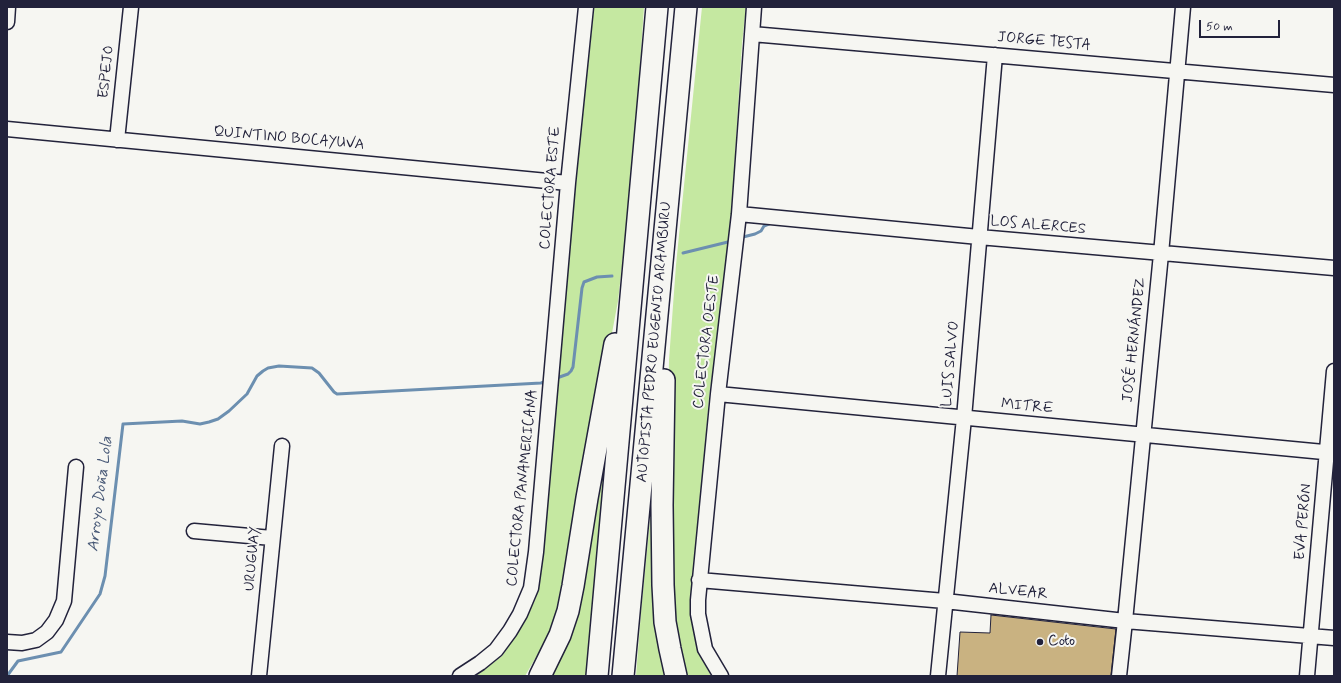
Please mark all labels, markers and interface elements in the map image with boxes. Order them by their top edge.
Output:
scale bar [1201,12,1282,38]
text: 50 m [1206,19,1233,35]
street label: JORGE TESTA [996,29,1092,55]
street label: ESPEJO [95,45,119,99]
street label: QUINTINO BOCAYUVA [213,123,365,155]
street label: COLECTORA ESTE [537,126,565,250]
street label: AUTOPISTA PEDRO EUGENIO ARAMBURU [634,201,676,483]
street label: LOS ALERCES [990,213,1086,239]
street label: COLECTORA OESTE [690,274,724,410]
street label: JOSÉ HERNÁNDEZ [1119,277,1151,403]
street label: LUIS SALVO [938,320,964,408]
street label: COLECTORA PANAMERICANA [504,388,542,588]
street label: MITRE [1000,396,1054,418]
water label: Arroyo Doña Lola [84,435,118,553]
street label: EVA PERÓN [1292,483,1316,561]
street label: URUGUAY [241,526,265,592]
street label: ALVEAR [988,580,1048,604]
place label: Coto [1048,633,1075,651]
marker: Coto [1035,637,1045,647]

